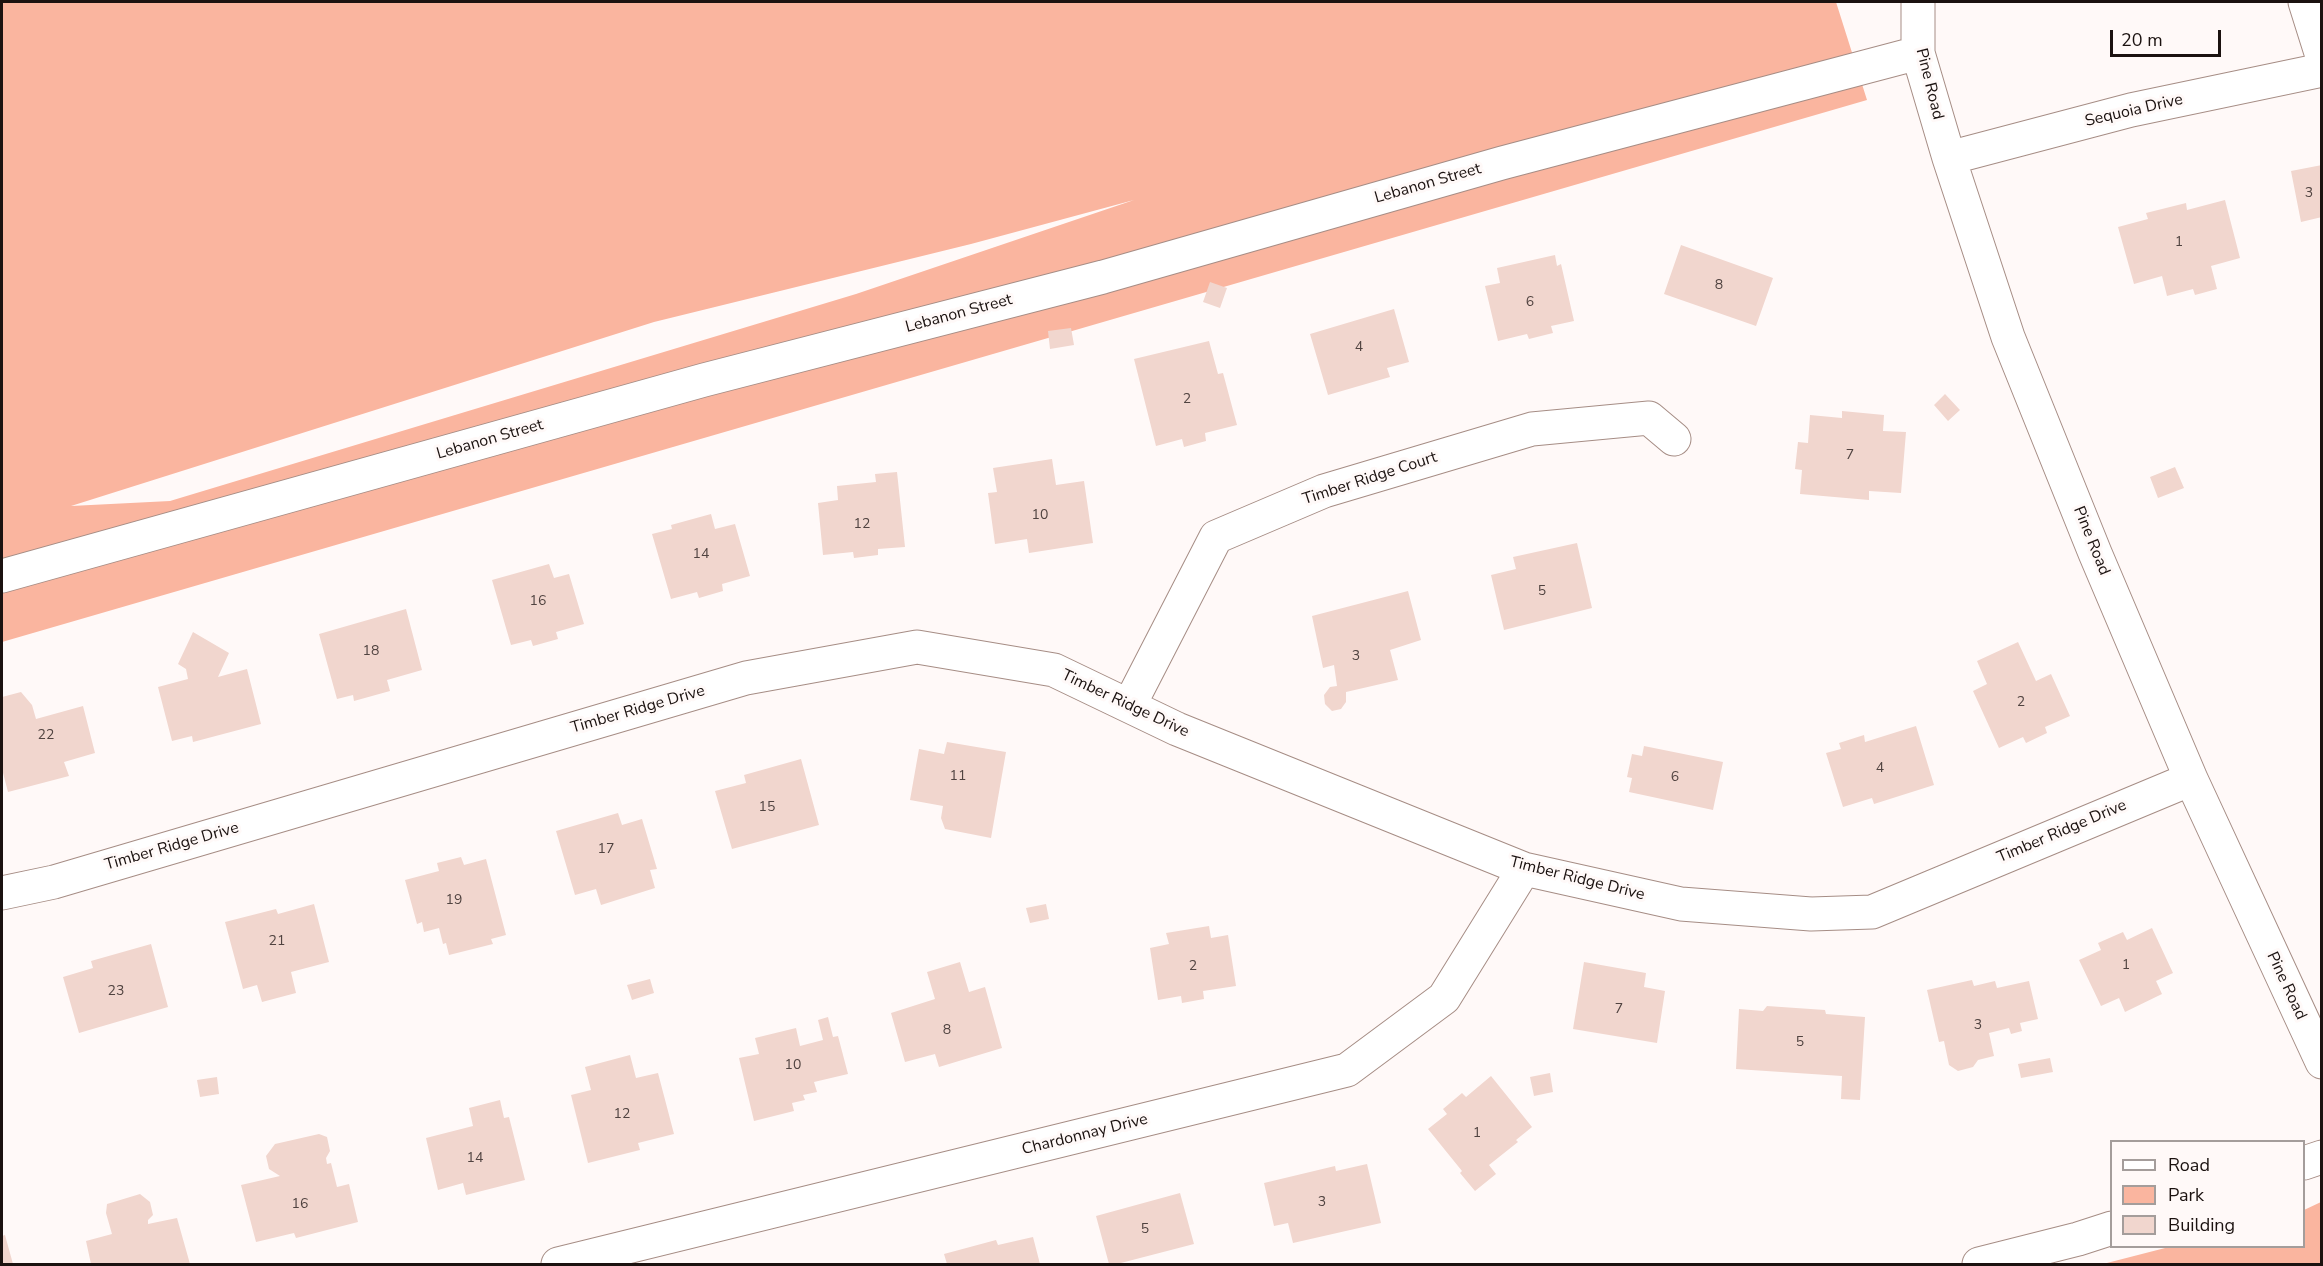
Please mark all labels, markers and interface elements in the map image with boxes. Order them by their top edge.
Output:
scale bar [2113,18,2224,56]
text: 20 m [2121,28,2163,52]
street label: Pine Road [1911,46,1947,122]
street label: Sequoia Drive [2083,90,2185,132]
street label: Lebanon Street [1373,160,1483,208]
house number: 3 [2305,186,2313,202]
house number: 1 [2175,235,2183,251]
house number: 8 [1715,278,1723,294]
street label: Lebanon Street [904,291,1014,337]
house number: 6 [1526,295,1534,311]
house number: 4 [1355,340,1363,356]
house number: 2 [1183,392,1191,408]
street label: Lebanon Street [435,416,545,464]
street label: Timber Ridge Court [1300,448,1440,510]
house number: 7 [1846,448,1854,464]
street label: Pine Road [2068,504,2114,578]
house number: 10 [1032,508,1048,524]
house number: 12 [854,517,870,533]
house number: 14 [693,547,709,563]
house number: 5 [1538,584,1546,600]
house number: 16 [530,594,546,610]
house number: 18 [363,644,379,660]
house number: 3 [1352,649,1360,665]
street label: Timber Ridge Drive [1058,666,1192,742]
street label: Timber Ridge Drive [569,682,707,738]
house number: 2 [2017,695,2025,711]
house number: 22 [38,728,54,744]
house number: 4 [1876,761,1884,777]
house number: 11 [950,769,966,785]
house number: 6 [1671,770,1679,786]
street label: Timber Ridge Drive [1995,796,2129,868]
house number: 15 [759,800,775,816]
street label: Timber Ridge Drive [103,819,241,875]
house number: 17 [598,842,614,858]
street label: Timber Ridge Drive [1508,853,1646,905]
house number: 19 [446,893,462,909]
house number: 21 [269,934,285,950]
street label: Pine Road [2262,949,2310,1023]
house number: 1 [2122,958,2130,974]
house number: 2 [1189,959,1197,975]
house number: 23 [108,984,124,1000]
house number: 7 [1615,1002,1623,1018]
house number: 3 [1974,1018,1982,1034]
house number: 8 [943,1023,951,1039]
house number: 5 [1796,1035,1804,1051]
house number: 10 [785,1058,801,1074]
house number: 12 [614,1107,630,1123]
street label: Chardonnay Drive [1020,1110,1150,1160]
house number: 1 [1473,1126,1481,1142]
legend [2110,1140,2305,1248]
house number: 14 [467,1151,483,1167]
text: Road [2168,1153,2210,1177]
text: Park [2168,1183,2204,1207]
house number: 3 [1318,1195,1326,1211]
house number: 16 [292,1197,308,1213]
text: Building [2168,1213,2235,1237]
house number: 5 [1141,1222,1149,1238]

